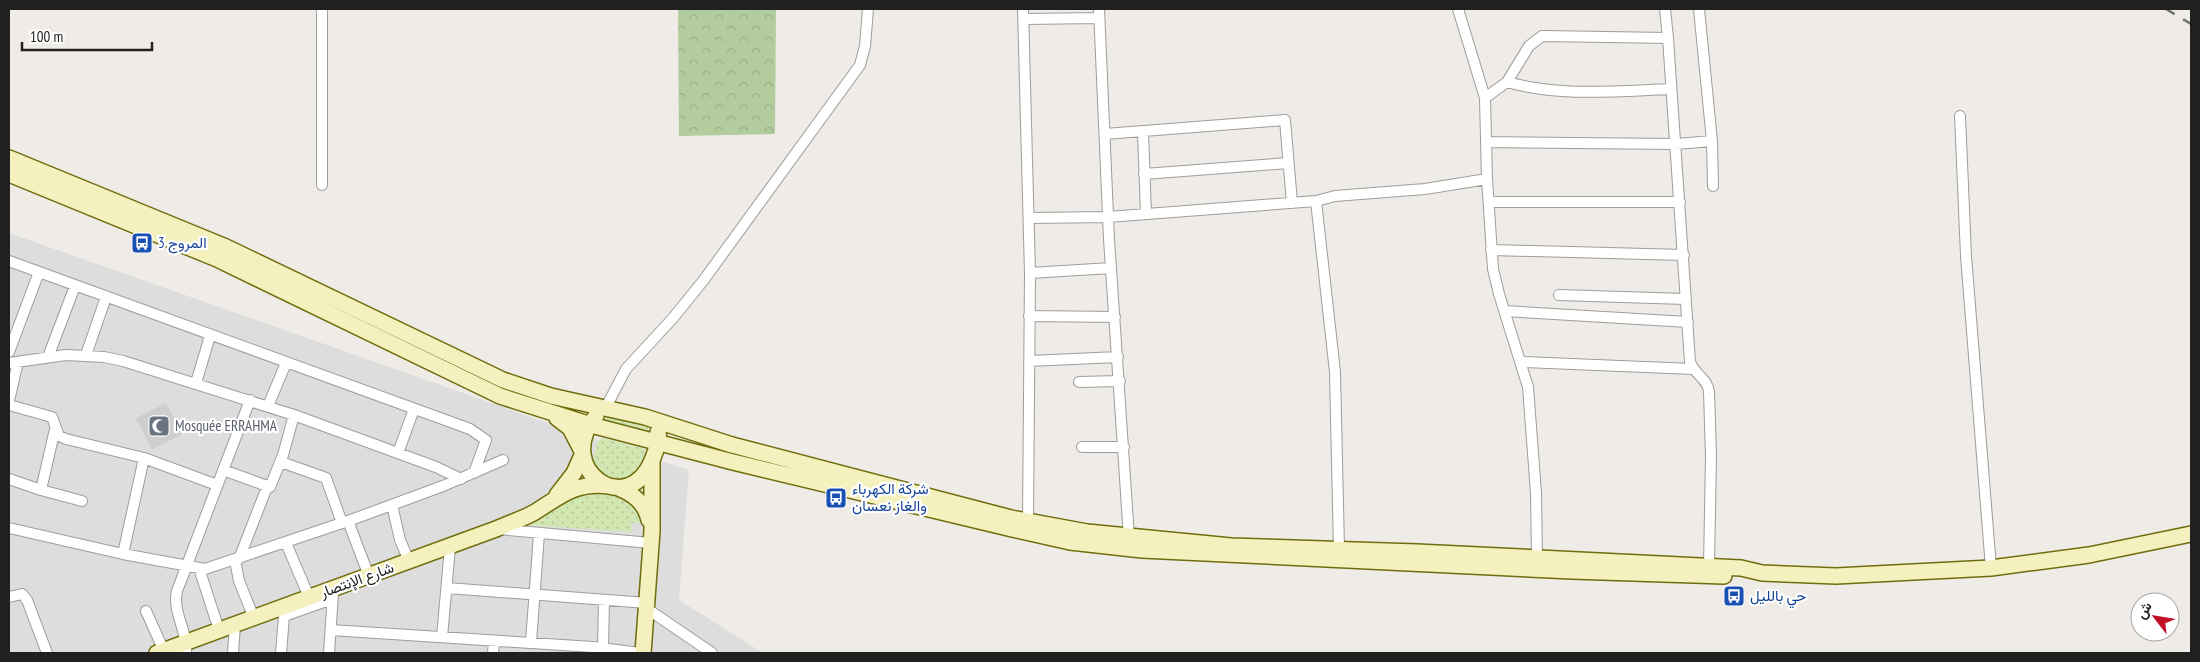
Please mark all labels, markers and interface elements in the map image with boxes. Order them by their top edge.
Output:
scale bar [22,20,152,52]
text: 100 m [30,27,63,46]
bus stop icon: المروج 3 [130,231,154,255]
place label: المروج 3 [158,233,207,254]
mosque icon: Mosquée ERRAHMA [147,414,171,438]
place label: Mosquée ERRAHMA [175,416,278,435]
place label: شركة الكهرباء والغاز نعسان [852,479,929,515]
bus stop icon: شركة الكهرباء والغاز نعسان [824,486,848,510]
street label: شارع الإنتصار [316,557,397,604]
bus stop icon: حي بالليل [1722,584,1746,608]
place label: حي بالليل [1750,586,1806,609]
north arrow [2130,592,2180,642]
text: ش [2132,598,2156,622]

